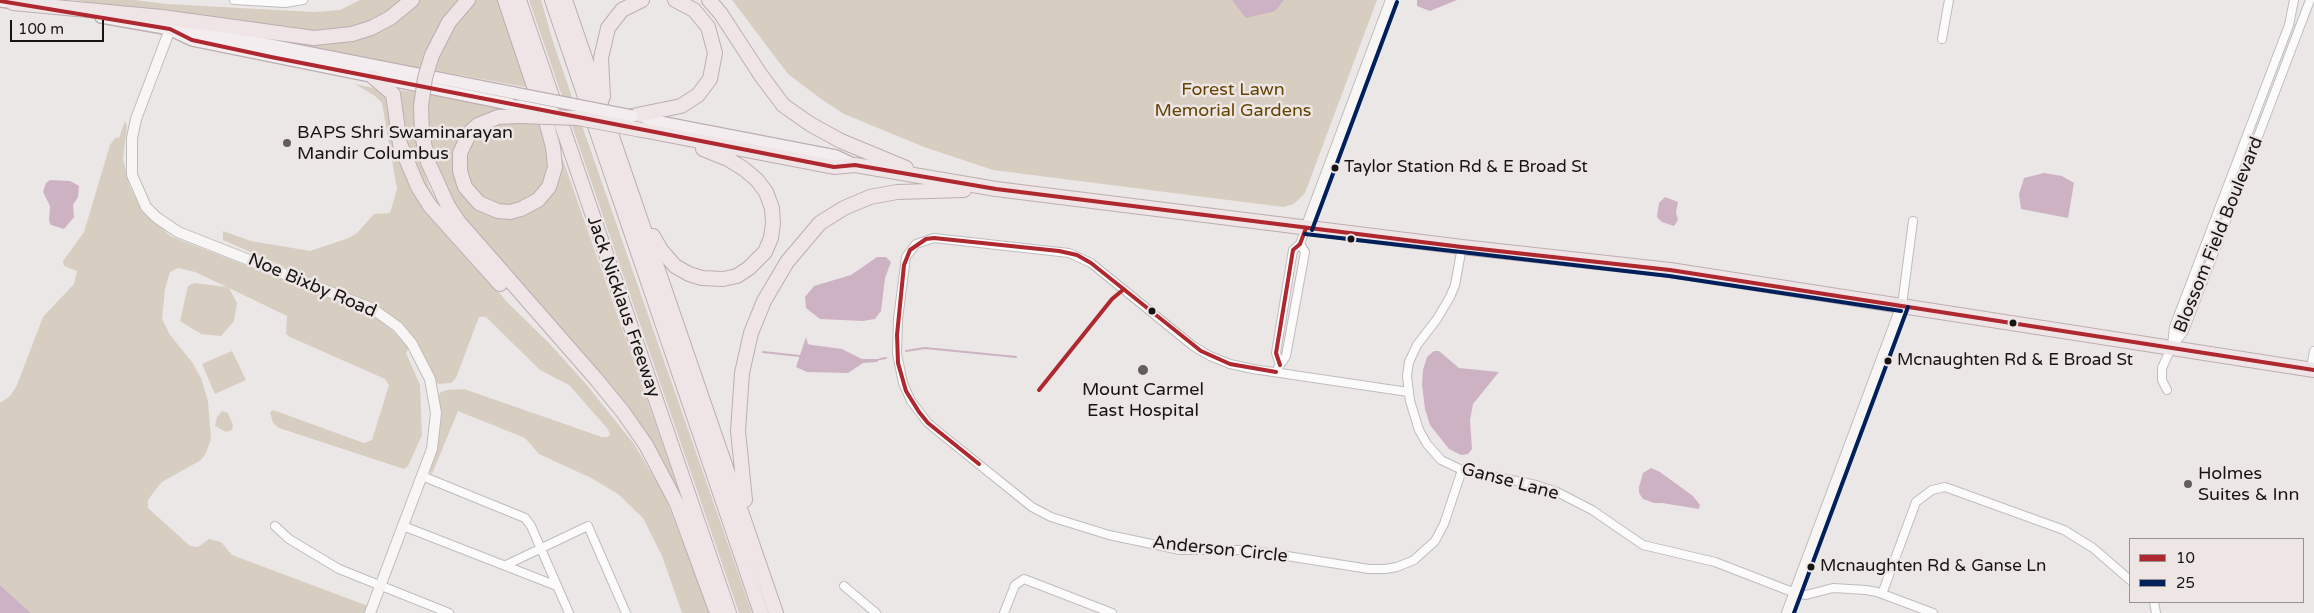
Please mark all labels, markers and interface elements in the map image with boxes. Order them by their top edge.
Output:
scale bar [12,10,106,42]
text: 100 m [18,20,64,38]
park label: Forest Lawn Memorial Gardens [1155,79,1311,122]
place label: BAPS Shri Swaminarayan Mandir Columbus [297,122,513,164]
street label: Blossom Field Boulevard [2170,134,2268,336]
marker: BAPS Shri Swaminarayan Mandir Columbus [281,137,293,149]
place label: Taylor Station Rd & E Broad St [1344,158,1588,178]
marker: Taylor Station Rd & E Broad St [1330,163,1340,173]
street label: Jack Nicklaus Freeway [582,213,664,401]
unlabelled marker [1346,234,1356,244]
street label: Noe Bixby Road [245,249,379,323]
unlabelled marker [1147,306,1157,316]
unlabelled marker [2008,318,2018,328]
place label: Mcnaughten Rd & E Broad St [1897,351,2133,371]
marker: Mcnaughten Rd & E Broad St [1883,356,1893,366]
marker: Mount Carmel East Hospital [1136,363,1150,377]
place label: Mount Carmel East Hospital [1082,379,1204,422]
street label: Ganse Lane [1459,459,1561,505]
place label: Holmes Suites & Inn [2198,463,2299,506]
marker: Holmes Suites & Inn [2182,478,2194,490]
street label: Anderson Circle [1151,532,1289,568]
legend [2129,538,2304,603]
text: 10 [2176,549,2195,567]
place label: Mcnaughten Rd & Ganse Ln [1820,557,2046,577]
marker: Mcnaughten Rd & Ganse Ln [1806,562,1816,572]
text: 25 [2176,574,2195,592]

